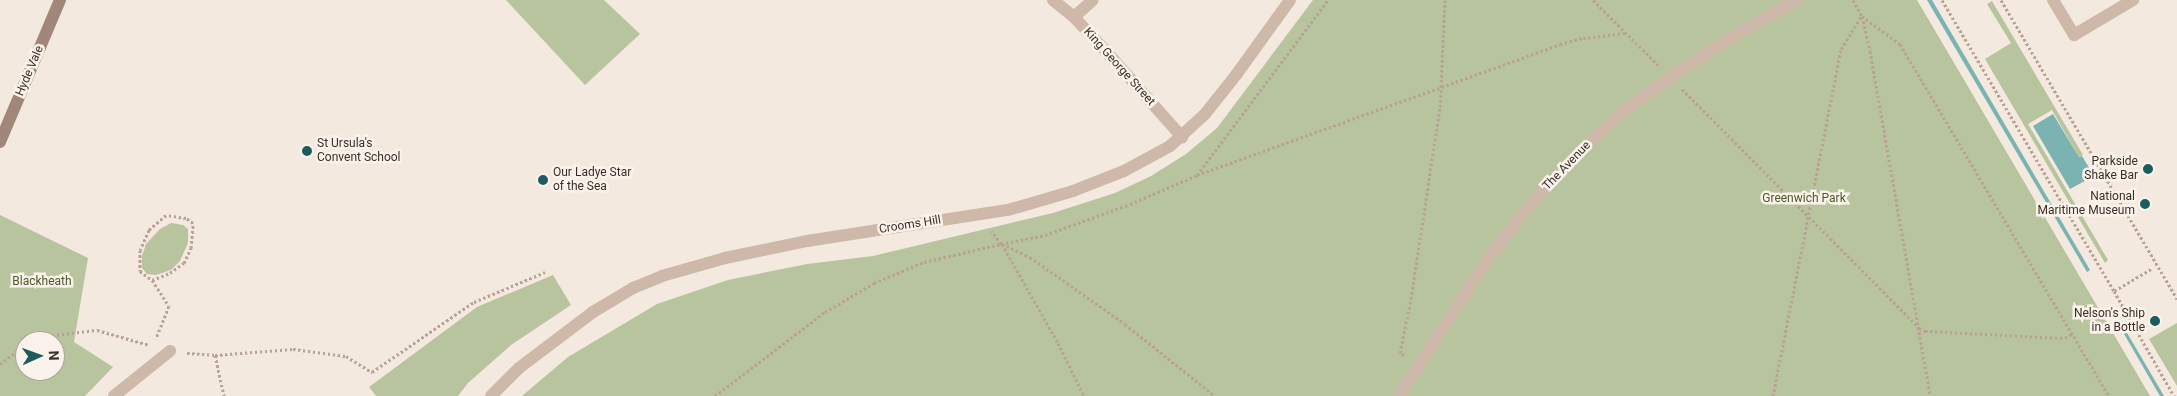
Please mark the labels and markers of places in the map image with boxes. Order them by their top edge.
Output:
place label: St Ursula's Convent School [317,137,401,165]
marker: St Ursula's Convent School [301,145,313,157]
place label: Parkside Shake Bar [2084,155,2138,183]
marker: Parkside Shake Bar [2142,163,2154,175]
place label: Our Ladye Star of the Sea [553,166,631,194]
marker: Our Ladye Star of the Sea [537,174,549,186]
place label: National Maritime Museum [2038,190,2135,218]
marker: National Maritime Museum [2139,198,2151,210]
place label: Nelson's Ship in a Bottle [2074,307,2145,335]
marker: Nelson's Ship in a Bottle [2149,315,2161,327]

